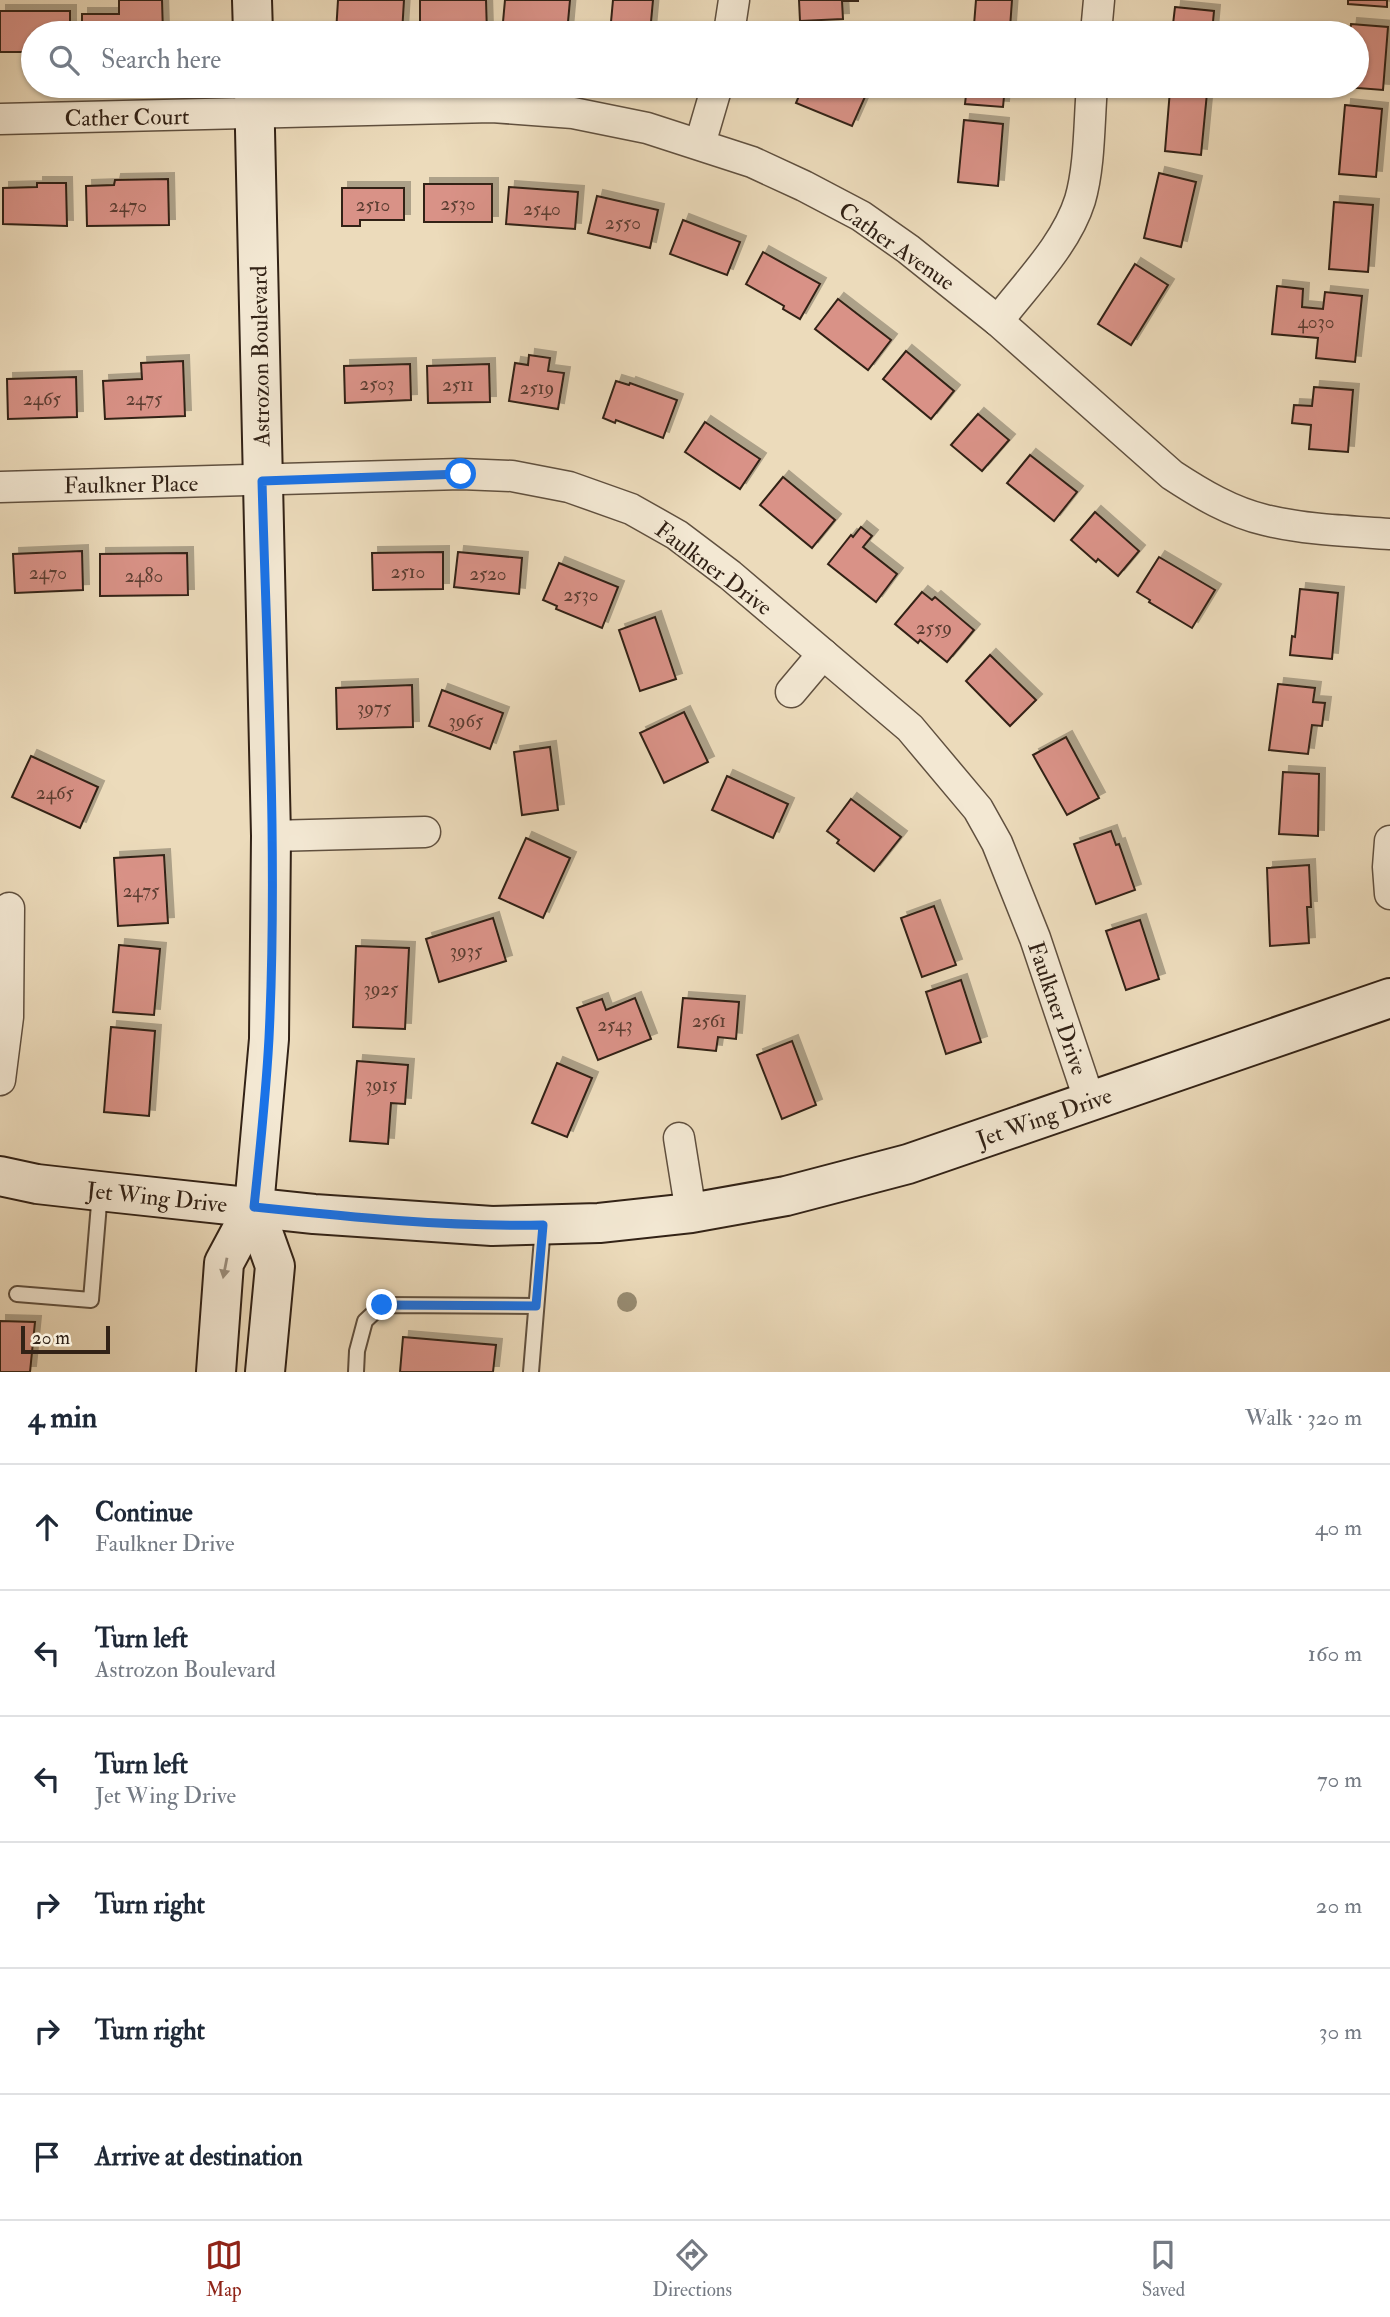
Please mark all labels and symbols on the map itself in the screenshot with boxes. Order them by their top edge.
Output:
street label: Cather Court [64,102,190,133]
house number: 2530 [441,192,475,216]
house number: 2510 [356,193,390,217]
house number: 2470 [109,194,147,218]
street label: Cather Avenue [833,196,961,297]
house number: 2540 [523,197,561,221]
house number: 2550 [605,211,641,235]
street label: Astrozon Boulevard [244,265,277,448]
house number: 4030 [1297,310,1335,334]
house number: 2503 [360,372,394,396]
house number: 2511 [442,373,474,397]
house number: 2519 [520,376,554,400]
house number: 2465 [23,387,62,411]
house number: 2475 [126,387,163,411]
route start [445,458,476,489]
street label: Faulkner Place [63,469,199,500]
street label: Faulkner Drive [649,515,778,622]
house number: 2510 [391,560,425,584]
house number: 2470 [29,561,67,585]
house number: 2520 [469,562,507,586]
house number: 2480 [125,564,163,588]
house number: 2530 [564,583,598,607]
house number: 2559 [916,616,952,640]
house number: 3975 [357,696,392,720]
house number: 3965 [449,709,484,733]
house number: 2465 [36,781,75,805]
house number: 2475 [123,879,160,903]
street label: Faulkner Drive [1021,937,1094,1079]
house number: 3935 [450,939,483,963]
house number: 3925 [364,977,399,1001]
house number: 2561 [692,1009,726,1033]
house number: 2543 [598,1013,632,1037]
house number: 3915 [365,1073,398,1097]
street label: Jet Wing Drive [972,1081,1116,1154]
street label: Jet Wing Drive [84,1176,229,1219]
one-way arrow [219,1257,230,1279]
route end [366,1289,397,1320]
scale bar [21,1323,110,1355]

